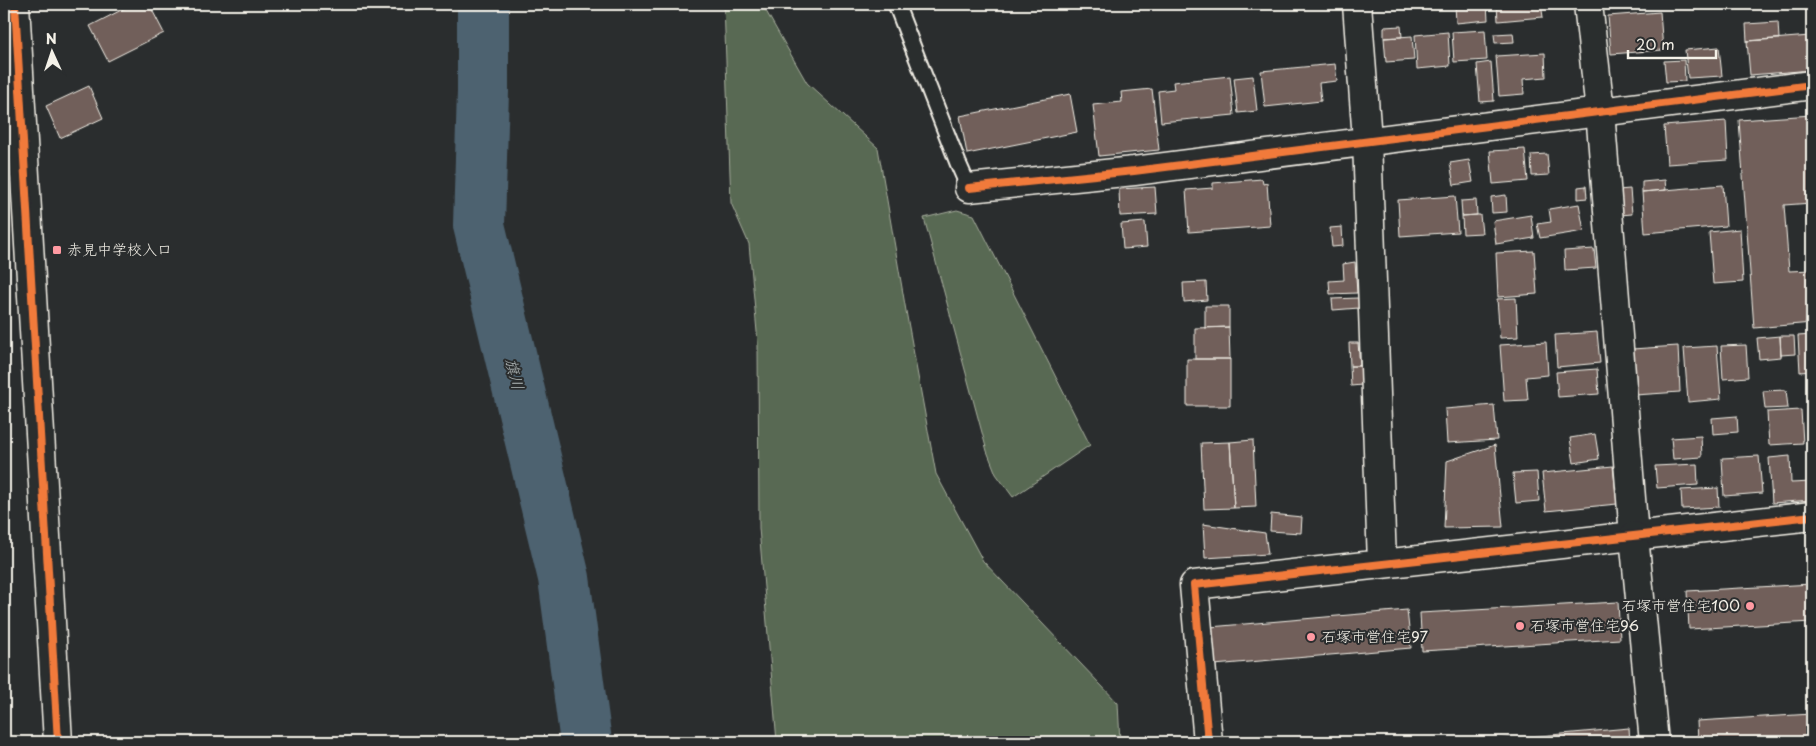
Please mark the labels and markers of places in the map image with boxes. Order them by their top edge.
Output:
place label: 赤見中学校入口 [67,237,172,260]
marker: 赤見中学校入口 [51,244,63,256]
place label: 石塚市営住宅100 [1621,593,1740,616]
marker: 石塚市営住宅100 [1744,600,1756,612]
place label: 石塚市営住宅96 [1530,613,1639,636]
marker: 石塚市営住宅96 [1514,620,1526,632]
place label: 石塚市営住宅97 [1321,624,1429,647]
marker: 石塚市営住宅97 [1305,631,1317,643]

